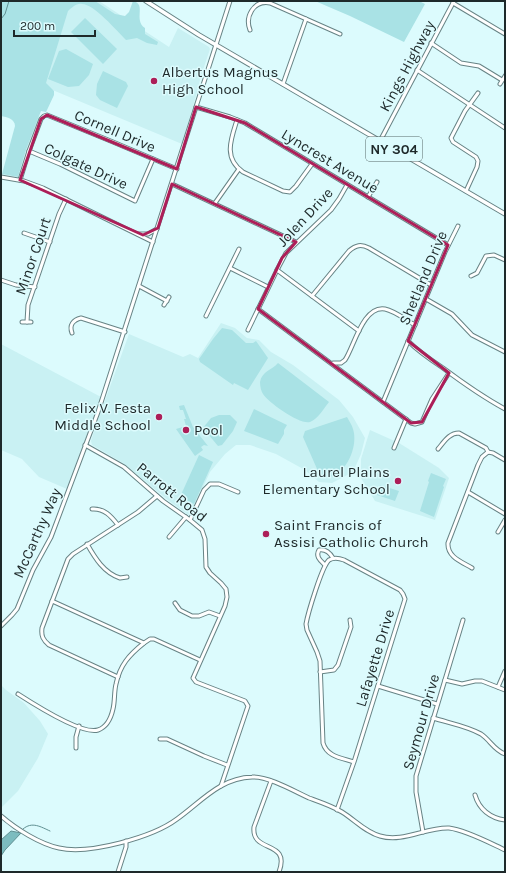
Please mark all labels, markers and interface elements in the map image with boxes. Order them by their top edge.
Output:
scale bar [14,12,95,38]
street label: Kings Highway [375,17,439,115]
text: 200 m [20,19,55,33]
place label: Albertus Magnus High School [162,63,278,98]
marker: Albertus Magnus High School [149,76,159,86]
street label: Cornell Drive [72,106,158,156]
street label: Lyncrest Avenue [278,125,382,197]
road number: NY 304 [366,137,422,161]
street label: Colgate Drive [41,139,131,193]
street label: Jolen Drive [273,184,337,250]
street label: Minor Court [11,214,55,297]
street label: Shetland Drive [395,228,451,328]
place label: Felix V. Festa Middle School [54,399,151,434]
marker: Felix V. Festa Middle School [154,412,164,422]
place label: Pool [194,421,223,439]
marker: Pool [181,425,191,435]
street label: Parrott Road [133,458,211,526]
place label: Laurel Plains Elementary School [263,463,390,498]
marker: Laurel Plains Elementary School [393,476,403,486]
street label: McCarthy Way [9,485,65,581]
place label: Saint Francis of Assisi Catholic Church [274,516,429,551]
marker: Saint Francis of Assisi Catholic Church [261,529,271,539]
street label: Lafayette Drive [352,607,398,709]
street label: Seymour Drive [399,672,443,772]

